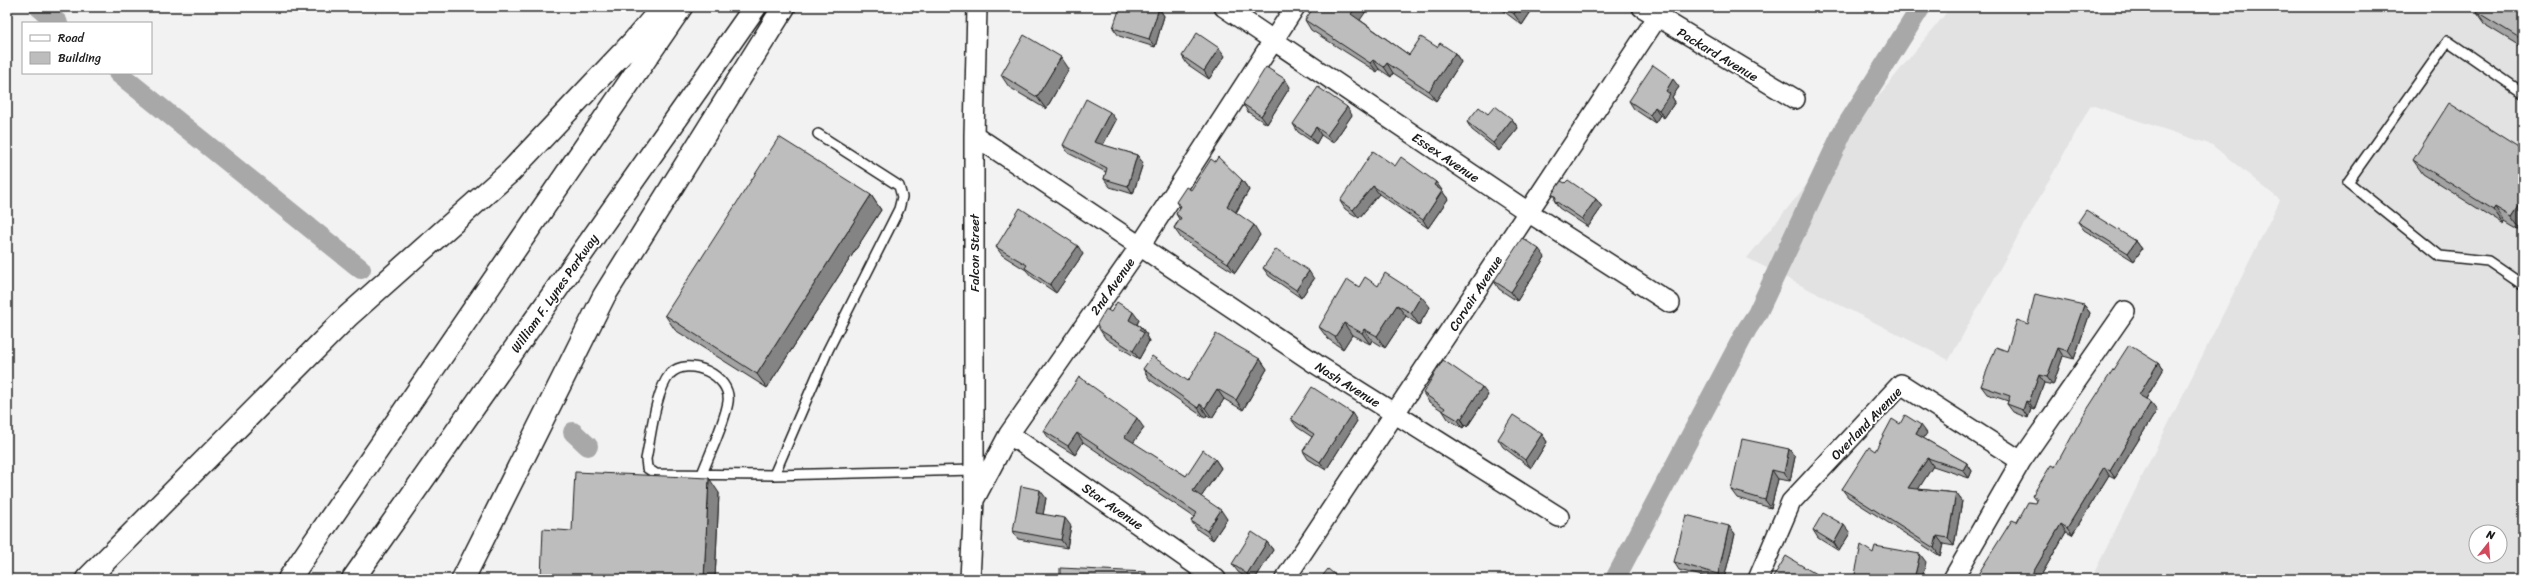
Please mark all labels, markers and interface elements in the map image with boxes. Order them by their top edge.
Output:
street label: Packard Avenue [1673,21,1763,88]
legend [22,22,152,74]
text: Road [58,27,85,49]
text: Building [58,47,101,69]
street label: Essex Avenue [1407,126,1485,189]
street label: Falcon Street [963,213,986,292]
street label: William F. Lynes Parkway [504,229,604,358]
street label: Corvair Avenue [1442,251,1509,336]
street label: 2nd Avenue [1084,253,1141,320]
street label: Nash Avenue [1310,355,1385,414]
street label: Overland Avenue [1825,381,1908,466]
street label: Star Avenue [1077,477,1149,536]
north arrow [2468,524,2508,564]
text: N [2483,524,2498,545]

